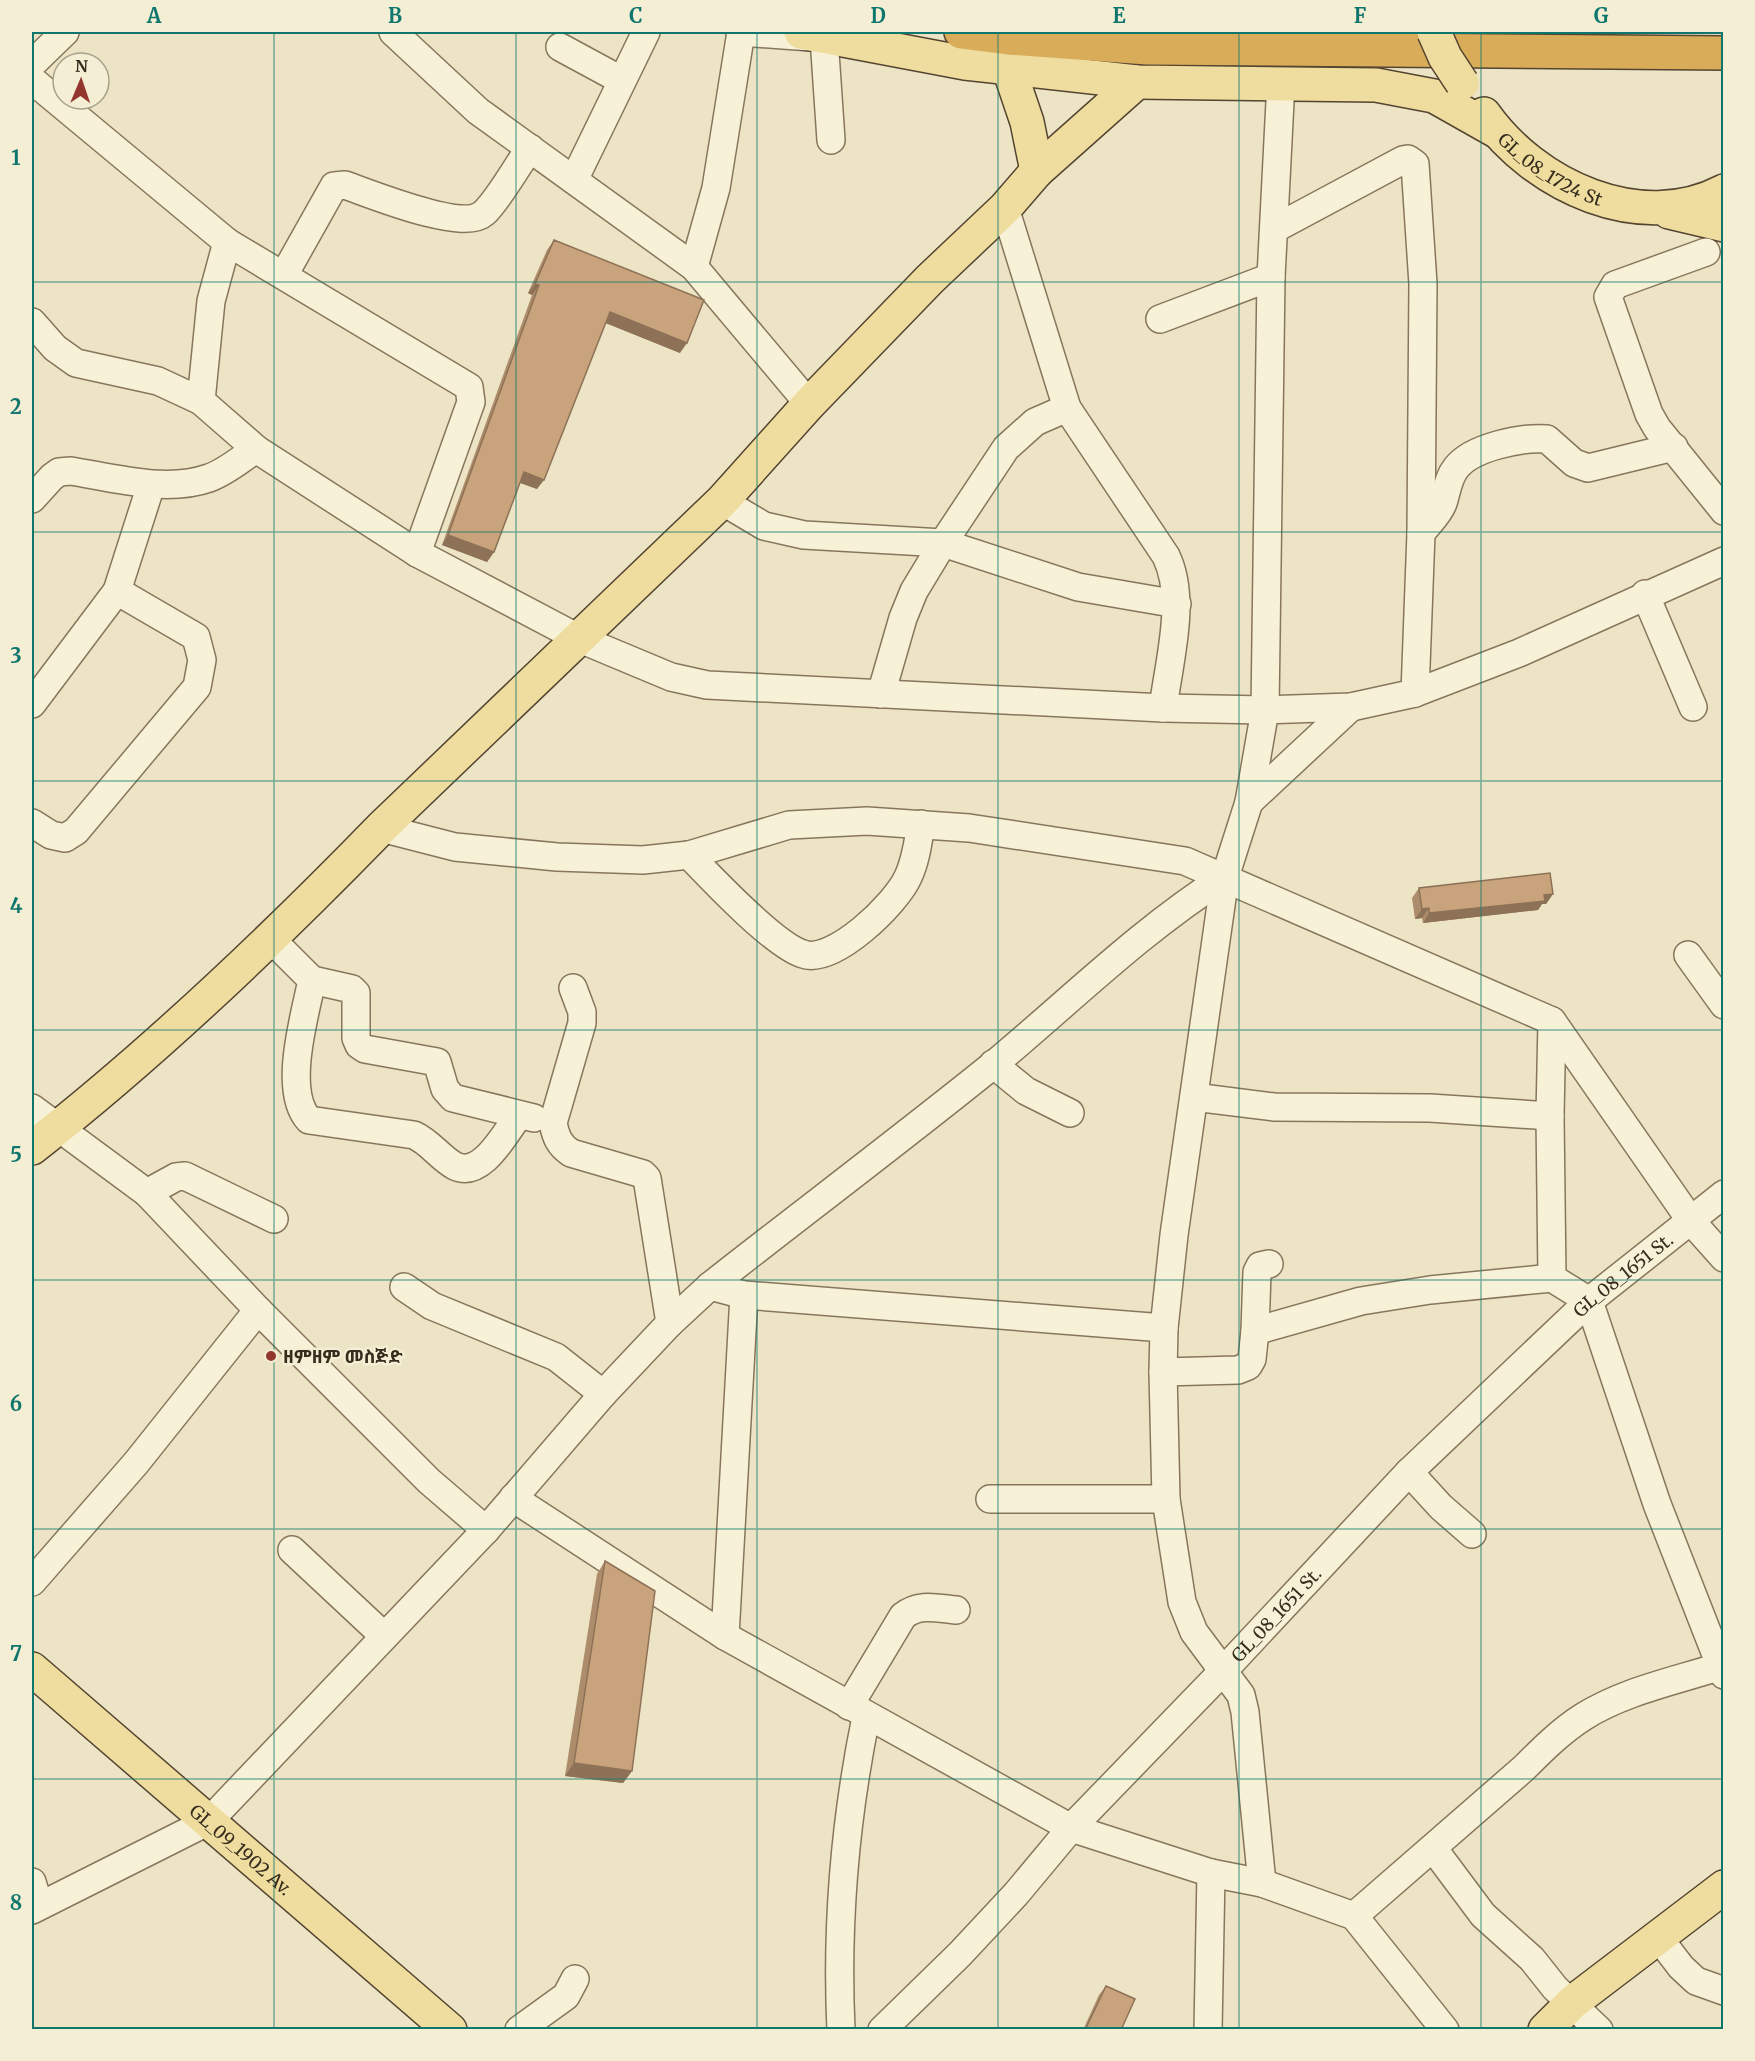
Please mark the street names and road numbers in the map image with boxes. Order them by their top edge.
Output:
street label: GL_08_1724 St [1493,128,1605,210]
street label: GL_08_1651 St. [1568,1228,1677,1322]
street label: GL_08_1651 St. [1226,1562,1326,1667]
street label: GL_09_1902 Av. [185,1799,297,1900]

